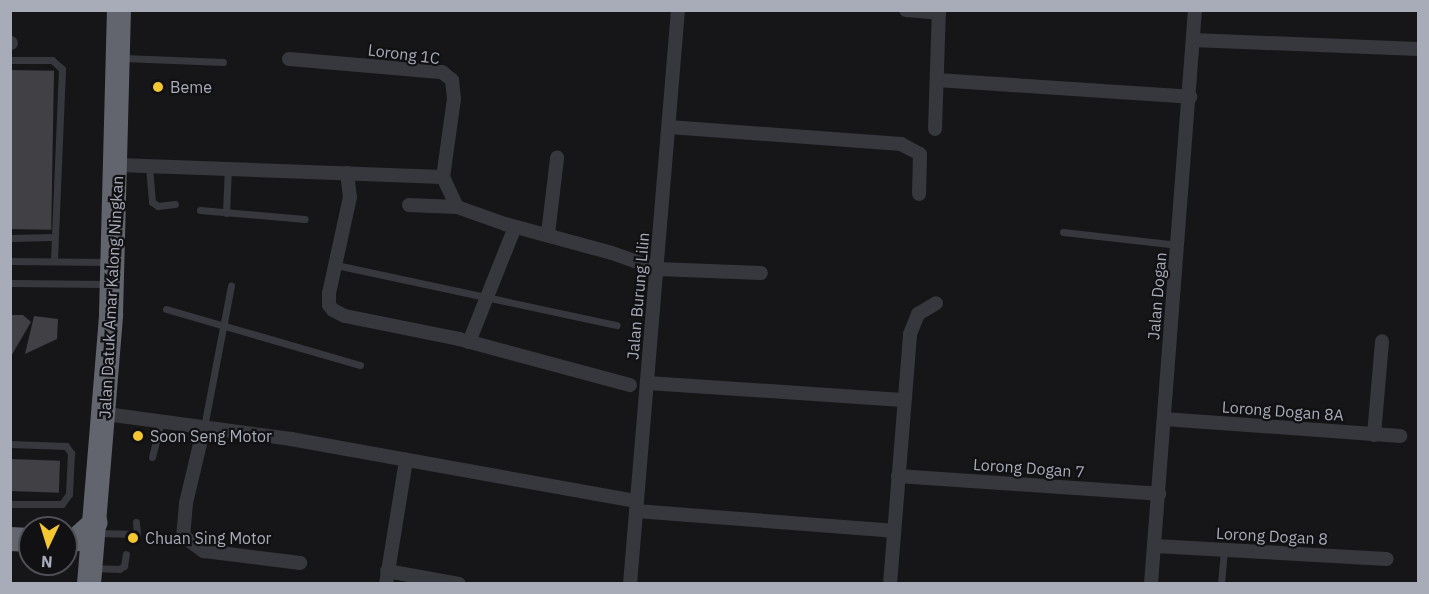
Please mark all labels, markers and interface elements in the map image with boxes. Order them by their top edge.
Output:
street label: Lorong 1C [367,40,441,68]
place label: Beme [170,77,212,97]
marker: Beme [151,80,165,94]
street label: Jalan Datuk Amar Kalong Ningkan [95,175,127,419]
street label: Jalan Burung Lilin [623,232,653,360]
street label: Jalan Dogan [1144,251,1170,341]
street label: Lorong Dogan 8A [1221,397,1345,425]
place label: Soon Seng Motor [150,426,272,446]
marker: Soon Seng Motor [131,429,145,443]
street label: Lorong Dogan 7 [972,455,1086,481]
north arrow [18,516,78,576]
street label: Lorong Dogan 8 [1216,523,1328,549]
place label: Chuan Sing Motor [145,528,271,548]
marker: Chuan Sing Motor [126,531,140,545]
text: N [40,552,53,572]

